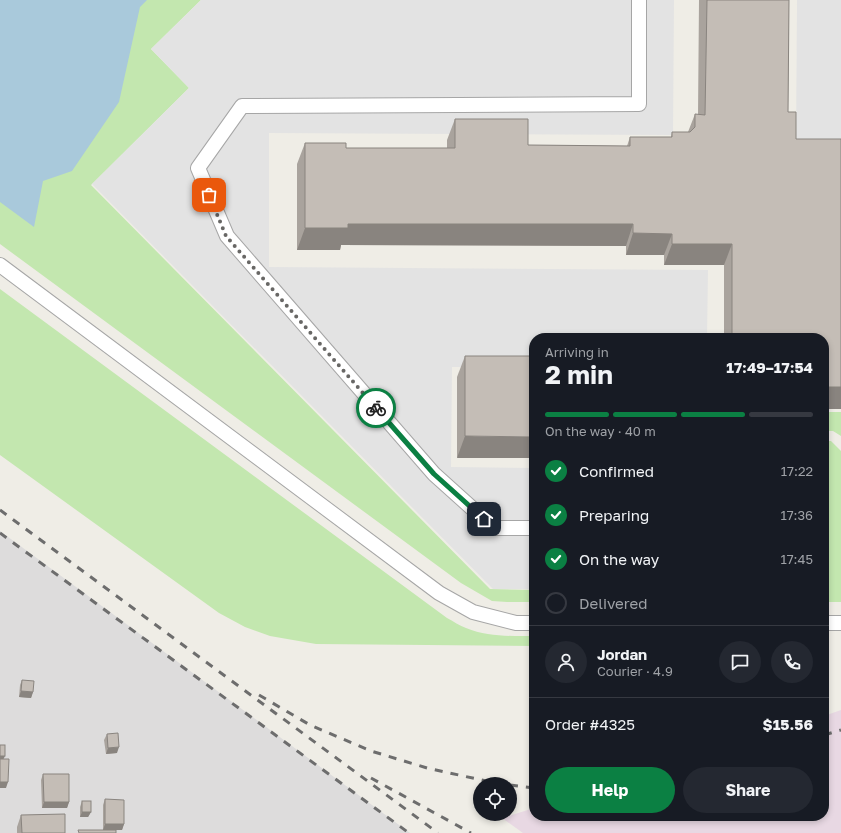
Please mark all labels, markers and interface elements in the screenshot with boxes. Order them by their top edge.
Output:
pin [192,178,226,212]
icon: bag [198,184,220,206]
text: Arriving in [545,344,609,360]
text: 17:49–17:54 [726,358,813,376]
text: 2 min [545,359,613,390]
courier [356,388,396,428]
icon: bike [365,397,387,419]
text: On the way · 40 m [545,423,656,439]
icon: check [545,460,567,482]
text: Confirmed [579,462,654,480]
text: 17:22 [781,463,813,479]
pin [467,502,501,536]
icon: check [545,504,567,526]
text: Preparing [579,506,649,524]
text: 17:36 [780,507,813,523]
icon: home [473,508,495,530]
icon: check [545,548,567,570]
text: On the way [579,550,659,568]
text: 17:45 [780,551,813,567]
text: Delivered [579,594,647,612]
button: person [545,641,587,683]
button: chat [719,641,761,683]
button: phone [771,641,813,683]
text: Jordan [597,645,647,663]
text: Courier · 4.9 [597,663,673,679]
text: Order #4325 [545,715,635,733]
text: $15.56 [763,715,813,733]
button: Help [545,767,675,813]
button: Share [683,767,813,813]
map controls [473,777,517,821]
button: locate [473,777,517,821]

